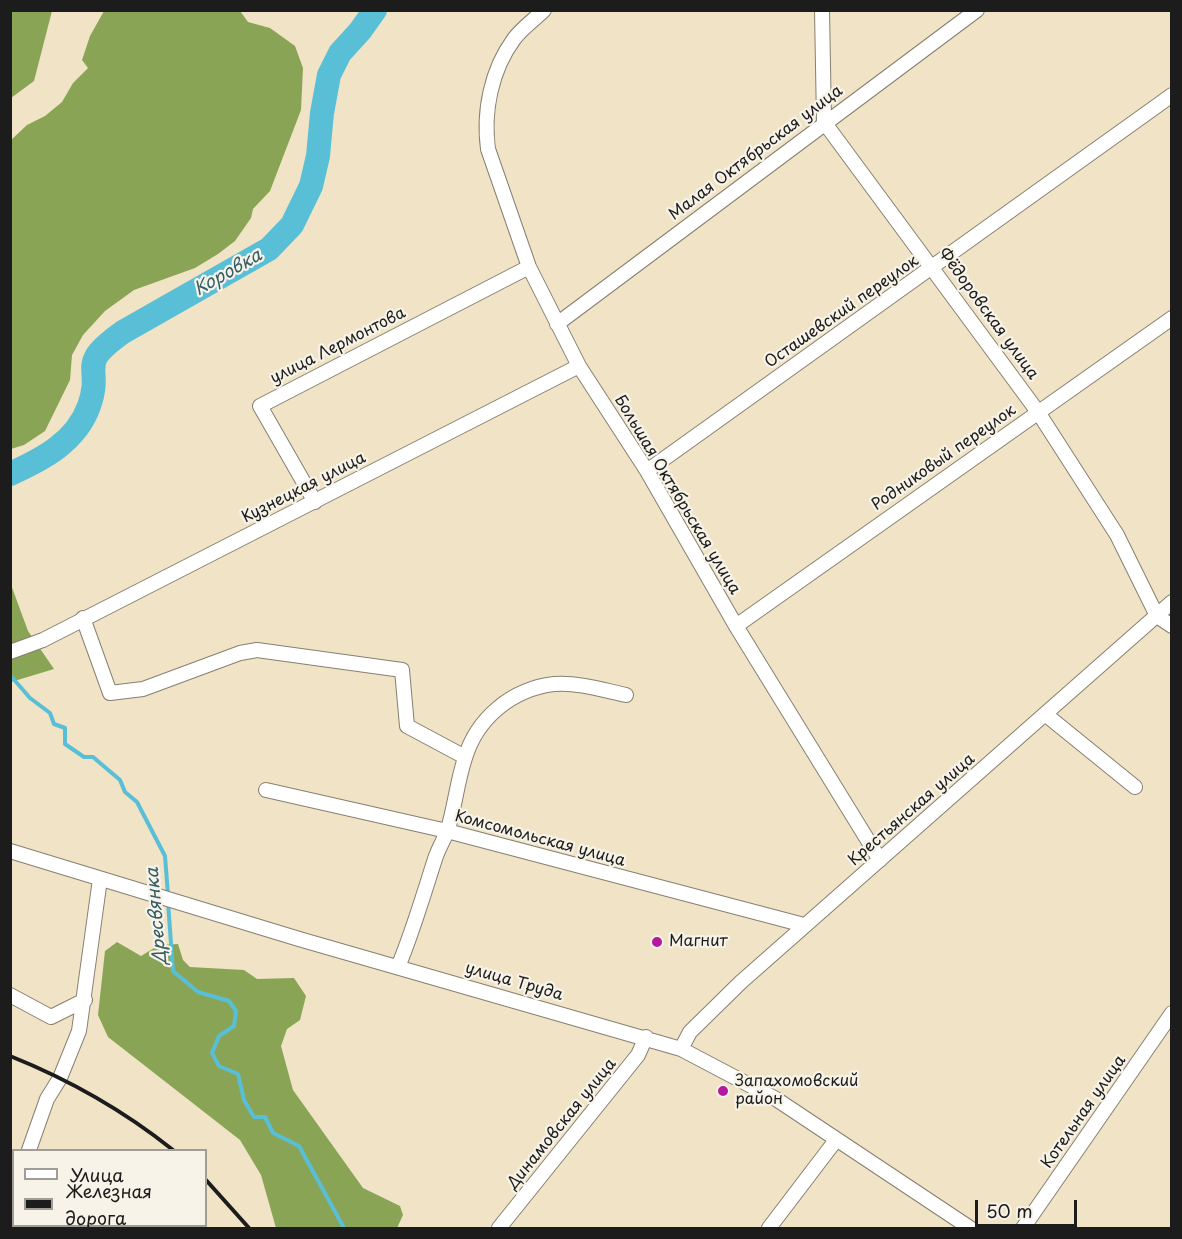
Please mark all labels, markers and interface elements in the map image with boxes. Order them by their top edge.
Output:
street label: Малая Октябрьская улица [665,81,847,225]
street label: Фёдоровская улица [934,244,1042,384]
water label: Коровка [190,245,266,301]
street label: Осташевский переулок [761,252,923,372]
street label: улица Лермонтова [267,304,409,388]
street label: Большая Октябрьская улица [610,392,744,598]
street label: Родниковый переулок [868,401,1020,515]
street label: Кузнецкая улица [239,448,369,528]
street label: Крестьянская улица [845,750,979,870]
street label: Комсомольская улица [453,807,627,871]
water label: Дресвянка [142,867,172,965]
place label: Магнит [669,932,728,952]
marker: Магнит [650,935,664,949]
street label: улица Труда [463,959,565,1005]
street label: Котельная улица [1038,1052,1130,1172]
street label: Динамовская улица [503,1055,621,1193]
place label: Запахомовский район [735,1072,859,1110]
marker: Запахомовский район [716,1084,730,1098]
legend [12,1149,207,1227]
text: Улица [70,1161,124,1188]
text: Железная дорога [65,1177,152,1231]
scale bar [978,1188,1080,1226]
text: 50 m [986,1197,1033,1224]

